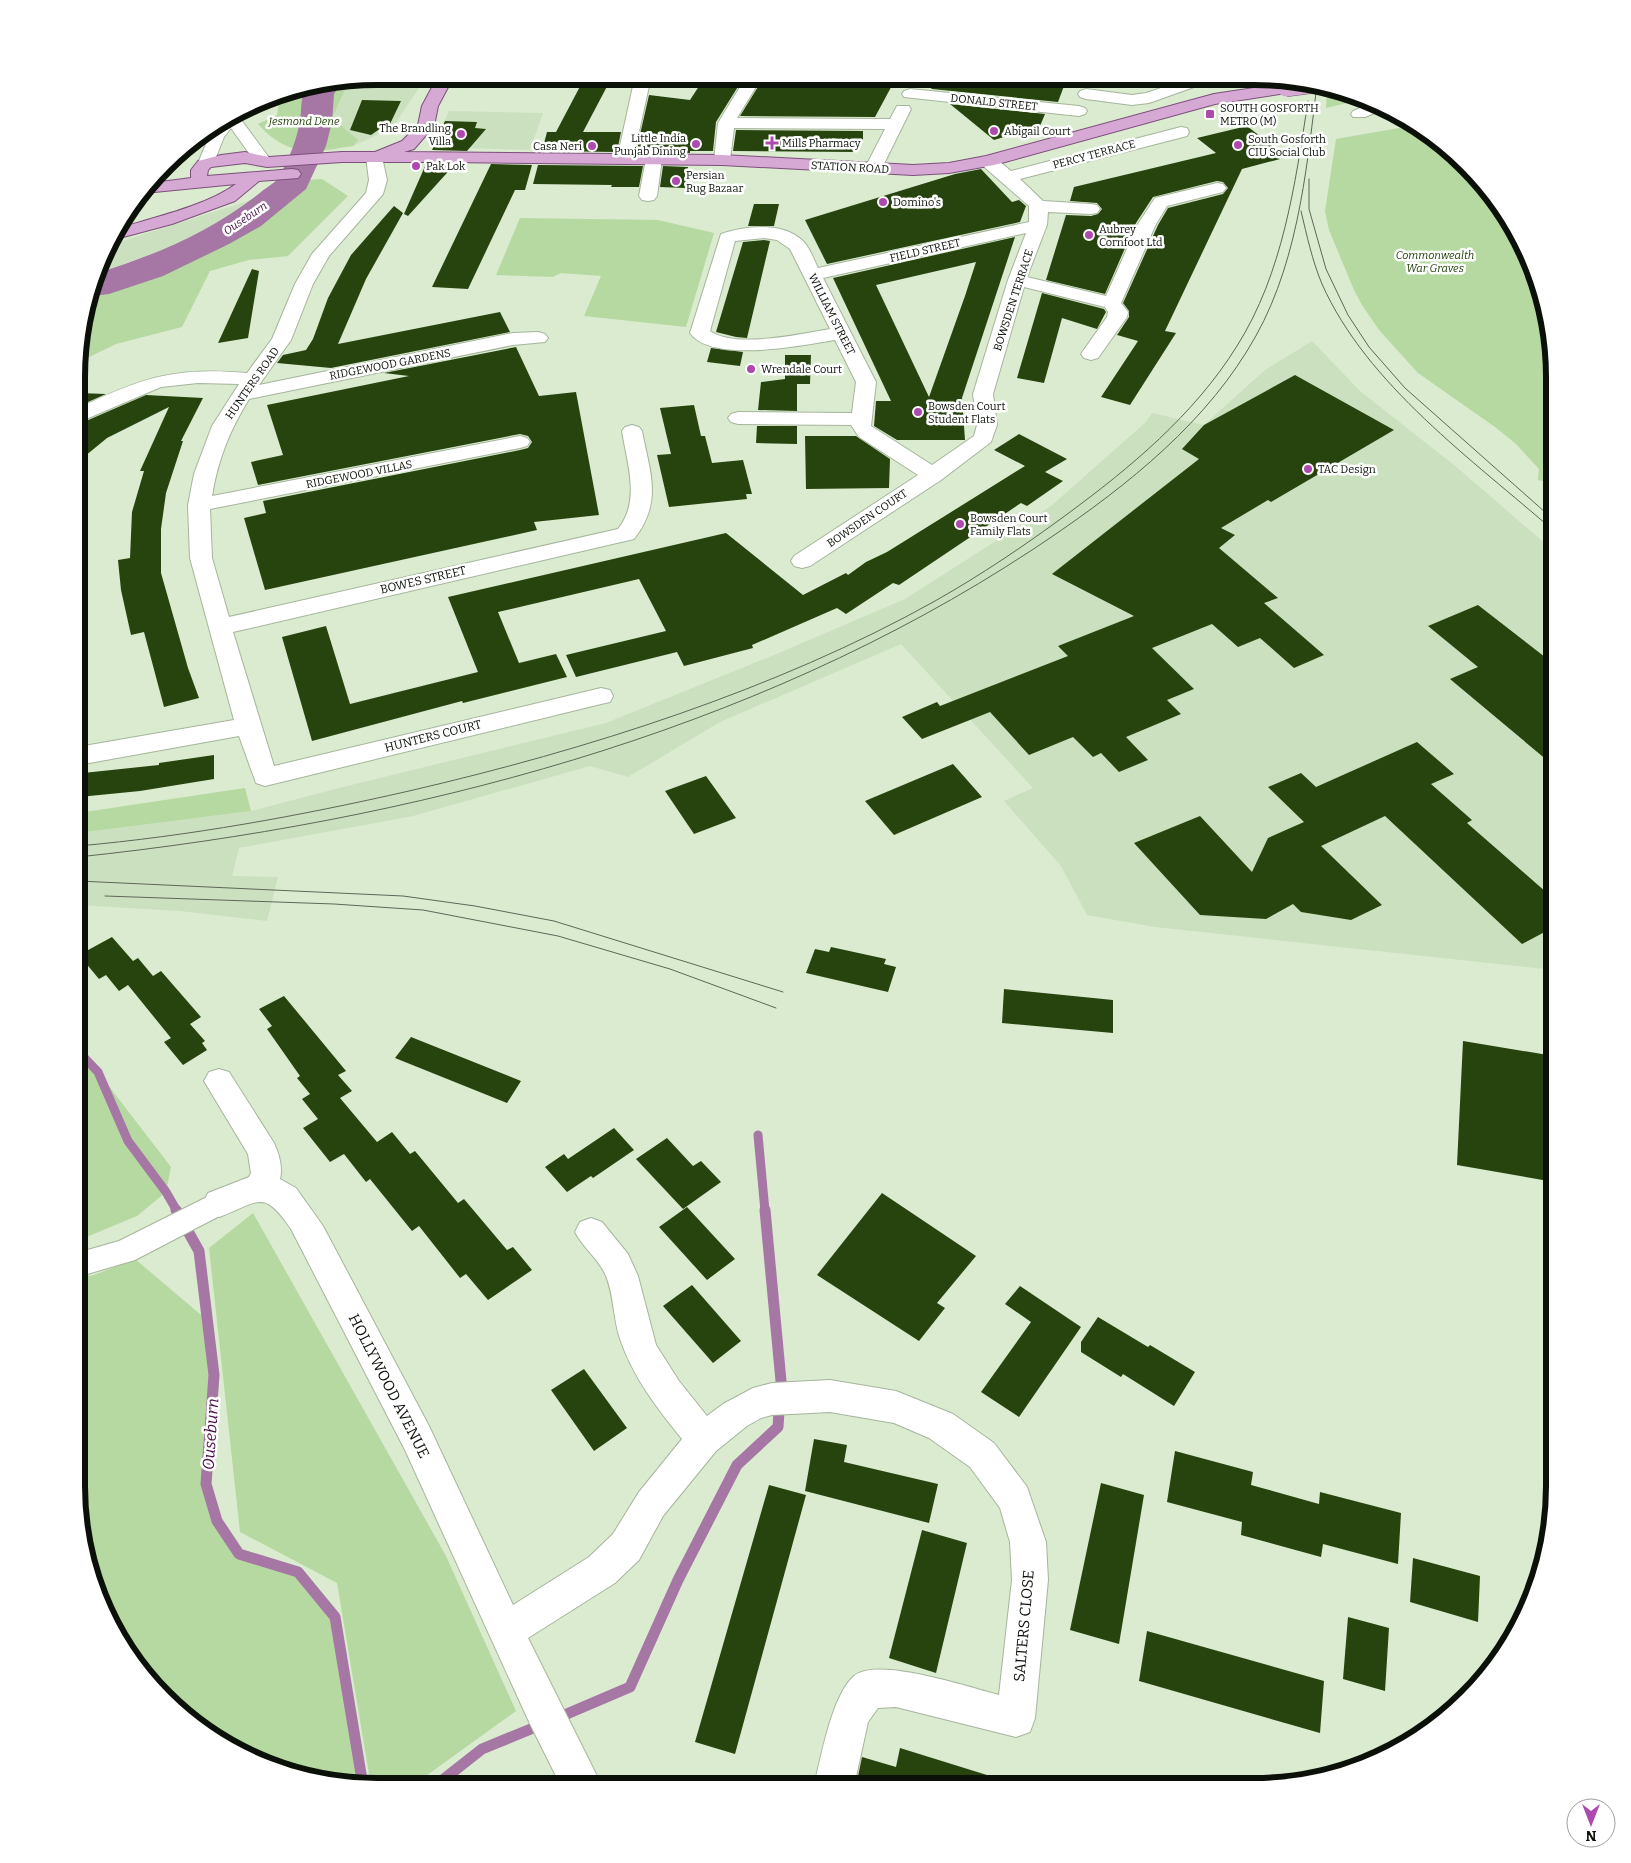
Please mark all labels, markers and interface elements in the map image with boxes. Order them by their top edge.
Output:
street label: DONALD STREET [950,91,1039,114]
place label: SOUTH GOSFORTH METRO (M) [1220,102,1319,128]
marker: SOUTH GOSFORTH METRO (M) [1204,108,1216,120]
park label: Jesmond Dene [267,115,340,128]
place label: The Brandling Villa [379,122,451,148]
marker: Abigail Court [988,125,1000,137]
place label: Abigail Court [1004,125,1071,138]
marker: The Brandling Villa [455,128,467,140]
place label: Little India Punjab Dining [614,132,686,158]
place label: South Gosforth CIU Social Club [1248,133,1326,159]
marker: Mills Pharmacy [766,137,778,149]
place label: Mills Pharmacy [782,137,861,150]
street label: PERCY TERRACE [1051,137,1137,172]
marker: Little India Punjab Dining [690,138,702,150]
marker: South Gosforth CIU Social Club [1232,139,1244,151]
place label: Casa Neri [533,140,583,153]
marker: Casa Neri [586,140,598,152]
street label: STATION ROAD [811,159,889,176]
marker: Pak Lok [410,160,422,172]
place label: Pak Lok [426,160,466,173]
place label: Persian Rug Bazaar [686,169,743,195]
marker: Persian Rug Bazaar [670,175,682,187]
marker: Domino's [877,196,889,208]
place label: Domino's [893,196,941,209]
water label: Ouseburn [221,199,270,238]
place label: Aubrey Cornfoot Ltd [1099,223,1163,249]
marker: Aubrey Cornfoot Ltd [1083,229,1095,241]
street label: FIELD STREET [889,236,962,265]
street label: BOWSDEN TERRACE [991,248,1036,353]
park label: Commonwealth War Graves [1396,249,1474,275]
street label: WILLIAM STREET [805,271,858,357]
street label: HUNTERS ROAD [223,345,282,422]
street label: RIDGEWOOD GARDENS [328,346,452,383]
marker: Wrendale Court [745,363,757,375]
place label: Wrendale Court [761,363,842,376]
place label: Bowsden Court Student Flats [928,400,1005,426]
marker: Bowsden Court Student Flats [912,406,924,418]
street label: RIDGEWOOD VILLAS [305,458,413,491]
marker: TAC Design [1302,463,1314,475]
place label: TAC Design [1318,463,1376,476]
street label: BOWSDEN COURT [825,486,910,550]
place label: Bowsden Court Family Flats [970,512,1047,538]
marker: Bowsden Court Family Flats [954,518,966,530]
street label: BOWES STREET [379,563,467,597]
street label: HUNTERS COURT [383,717,483,755]
street label: HOLLYWOOD AVENUE [345,1311,433,1461]
water label: Ouseburn [199,1398,222,1471]
street label: SALTERS CLOSE [1010,1569,1038,1683]
north arrow [1566,1798,1616,1848]
text: N [1585,1827,1596,1844]

